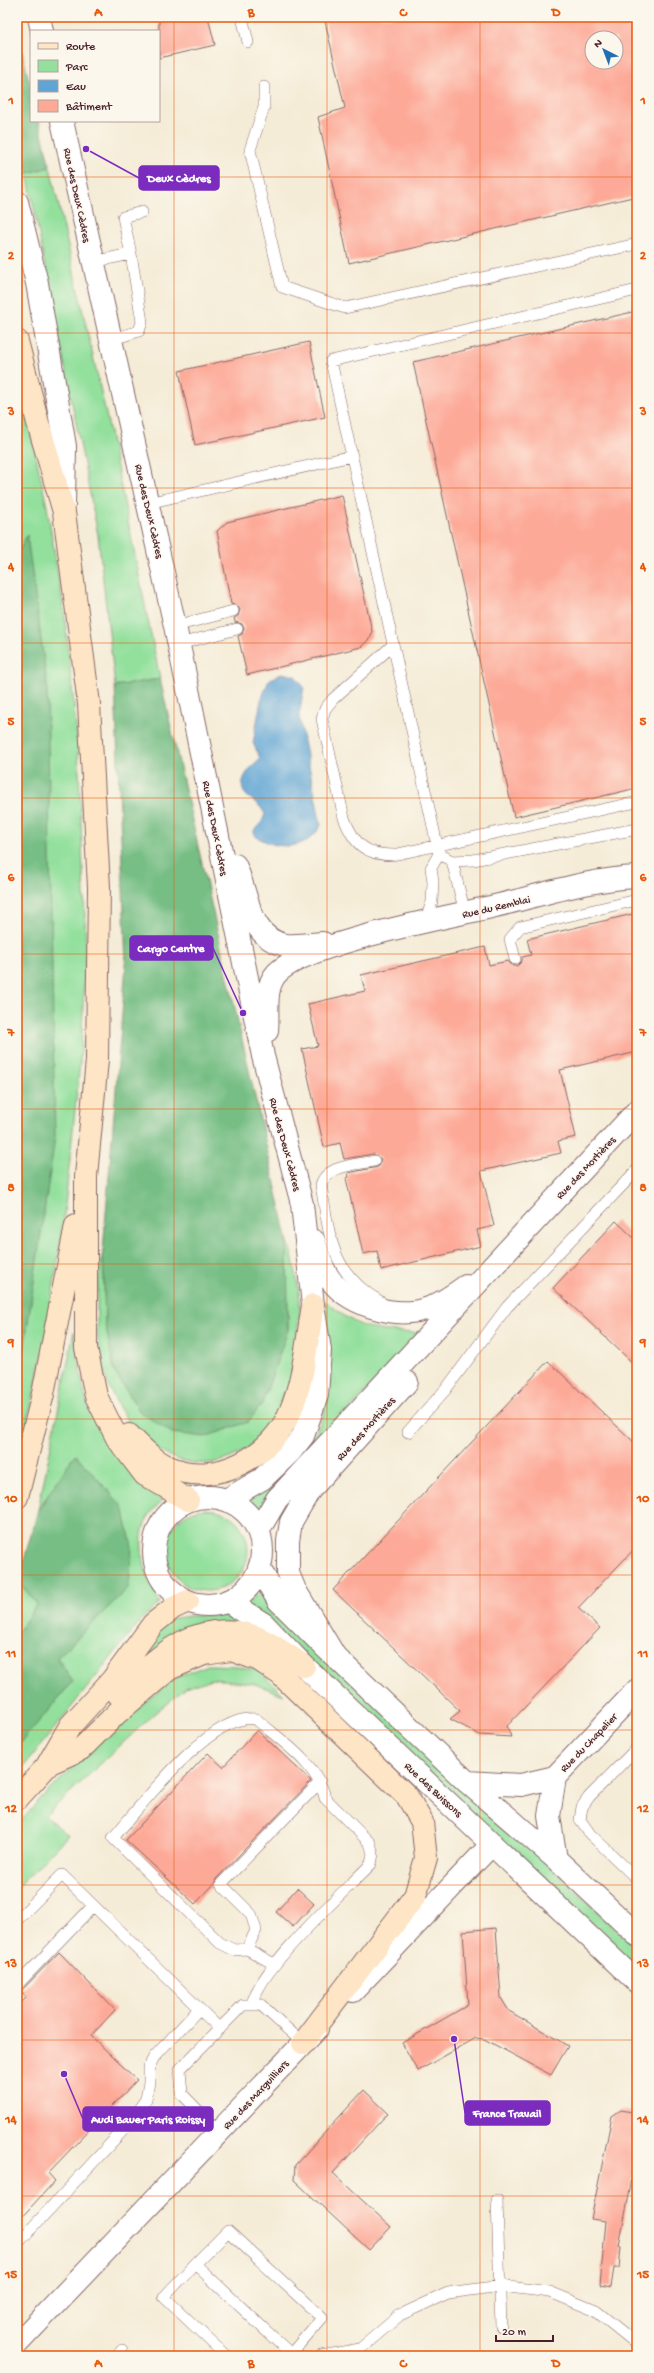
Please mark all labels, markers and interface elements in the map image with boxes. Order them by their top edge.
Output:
text: A [93,6,103,21]
text: B [247,6,256,21]
text: C [398,6,408,21]
text: D [551,6,561,21]
legend [30,30,160,122]
north arrow [584,30,624,70]
text: N [592,37,605,51]
text: Route [66,41,96,55]
text: Parc [65,61,89,75]
text: Eau [66,81,86,95]
text: 1 [7,94,14,109]
text: 1 [639,94,646,109]
text: Bâtiment [65,101,113,115]
street label: Rue des Deux Cèdres [60,147,92,245]
callout: Deux Cèdres [139,166,219,190]
text: Deux Cèdres [146,173,211,187]
text: 2 [8,249,15,264]
text: 2 [640,249,647,264]
text: 3 [7,405,15,420]
text: 3 [639,405,647,420]
street label: Rue des Deux Cèdres [131,463,165,561]
text: 4 [7,560,15,575]
text: 4 [639,560,647,575]
text: 5 [8,715,15,730]
text: 5 [640,715,647,730]
street label: Rue des Deux Cèdres [199,780,229,878]
text: 6 [8,871,15,886]
text: 6 [640,871,647,886]
street label: Rue du Remblai [461,894,532,922]
callout: Cargo Centre [130,936,213,960]
text: Cargo Centre [136,943,205,957]
text: 7 [7,1026,16,1041]
text: 7 [639,1026,648,1041]
street label: Rue des Deux Cèdres [266,1097,303,1193]
street label: Rue des Mortières [554,1134,619,1202]
text: 8 [7,1181,15,1196]
text: 8 [639,1181,647,1196]
text: 9 [7,1336,15,1351]
text: 9 [639,1336,647,1351]
street label: Rue des Mortières [335,1394,399,1464]
text: 10 [4,1492,18,1507]
text: 10 [636,1492,650,1507]
text: 11 [5,1647,16,1662]
text: 11 [637,1647,648,1662]
street label: Rue du Chapelier [558,1711,621,1775]
street label: Rue des Buissons [401,1761,465,1821]
text: 12 [4,1802,17,1817]
text: 12 [636,1802,649,1817]
text: 13 [4,1957,17,1972]
text: 13 [636,1957,649,1972]
street label: Rue des Marguilliers [221,2058,292,2132]
callout: France Travail [465,2101,550,2125]
callout: Audi Bauer Paris Roissy [83,2107,213,2131]
text: France Travail [472,2108,542,2122]
text: 14 [4,2113,18,2128]
text: 14 [636,2113,650,2128]
text: Audi Bauer Paris Roissy [90,2114,205,2128]
text: 15 [4,2268,17,2283]
text: 15 [636,2268,649,2283]
scale bar [496,2317,553,2343]
text: 20 m [502,2326,527,2340]
text: A [93,2357,103,2372]
text: B [247,2357,256,2372]
text: C [398,2357,408,2372]
text: D [551,2357,561,2372]

